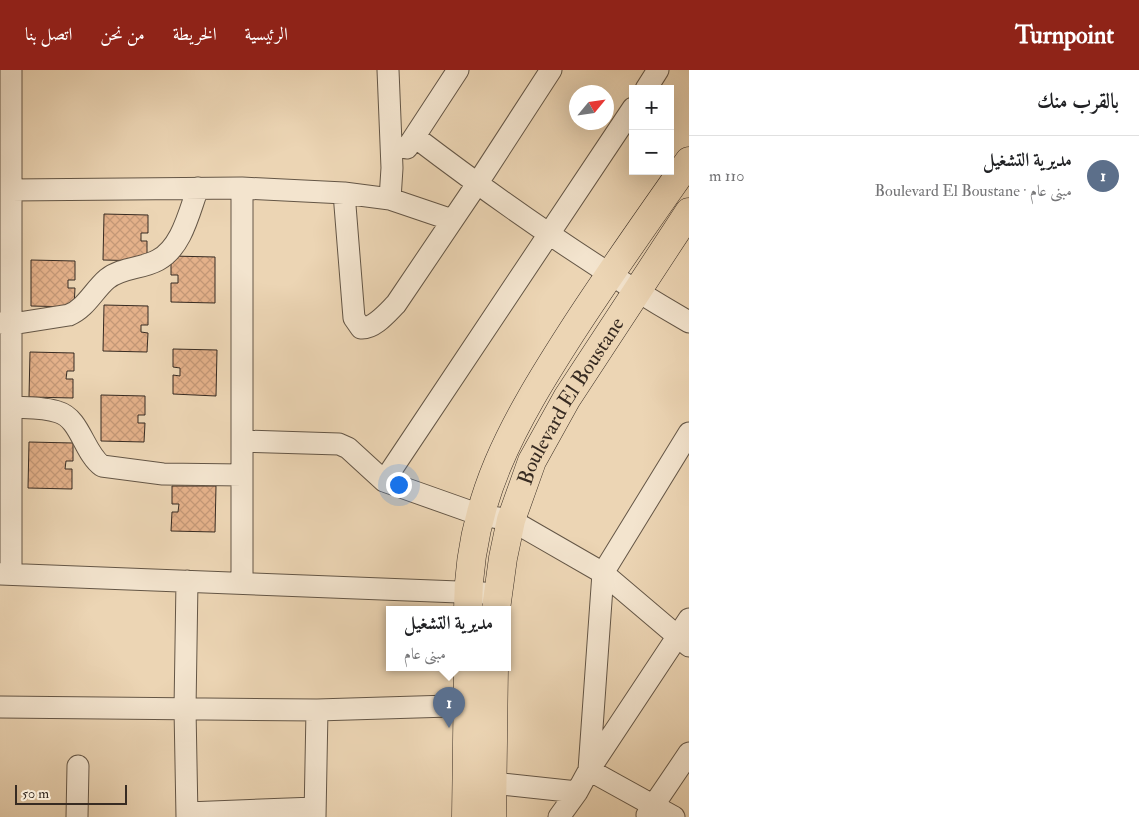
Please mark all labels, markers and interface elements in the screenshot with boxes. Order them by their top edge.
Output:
text: Turnpoint [1015,20,1114,51]
text: اتصل بنا [25,23,72,46]
text: من نحن [100,23,145,46]
text: الخريطة [173,23,217,46]
text: الرئيسية [245,23,288,46]
north arrow [569,85,614,130]
map controls [629,85,674,175]
button: + [629,85,674,130]
text: بالقرب منك [1037,88,1119,115]
button: − [629,130,674,175]
text: مديرية التشغيل [983,148,1072,172]
text: 110 m [709,166,744,186]
text: 1 [1100,166,1106,186]
text: مبنى عام · Boulevard El Boustane [874,181,1072,201]
street label: Boulevard El Boustane [512,312,631,489]
your location [386,472,412,498]
popup [386,606,511,671]
text: مديرية التشغيل [404,611,493,635]
text: مبنى عام [404,644,446,664]
pin: 1 [433,687,465,728]
scale bar [15,782,128,805]
text: 50 m [22,785,49,802]

